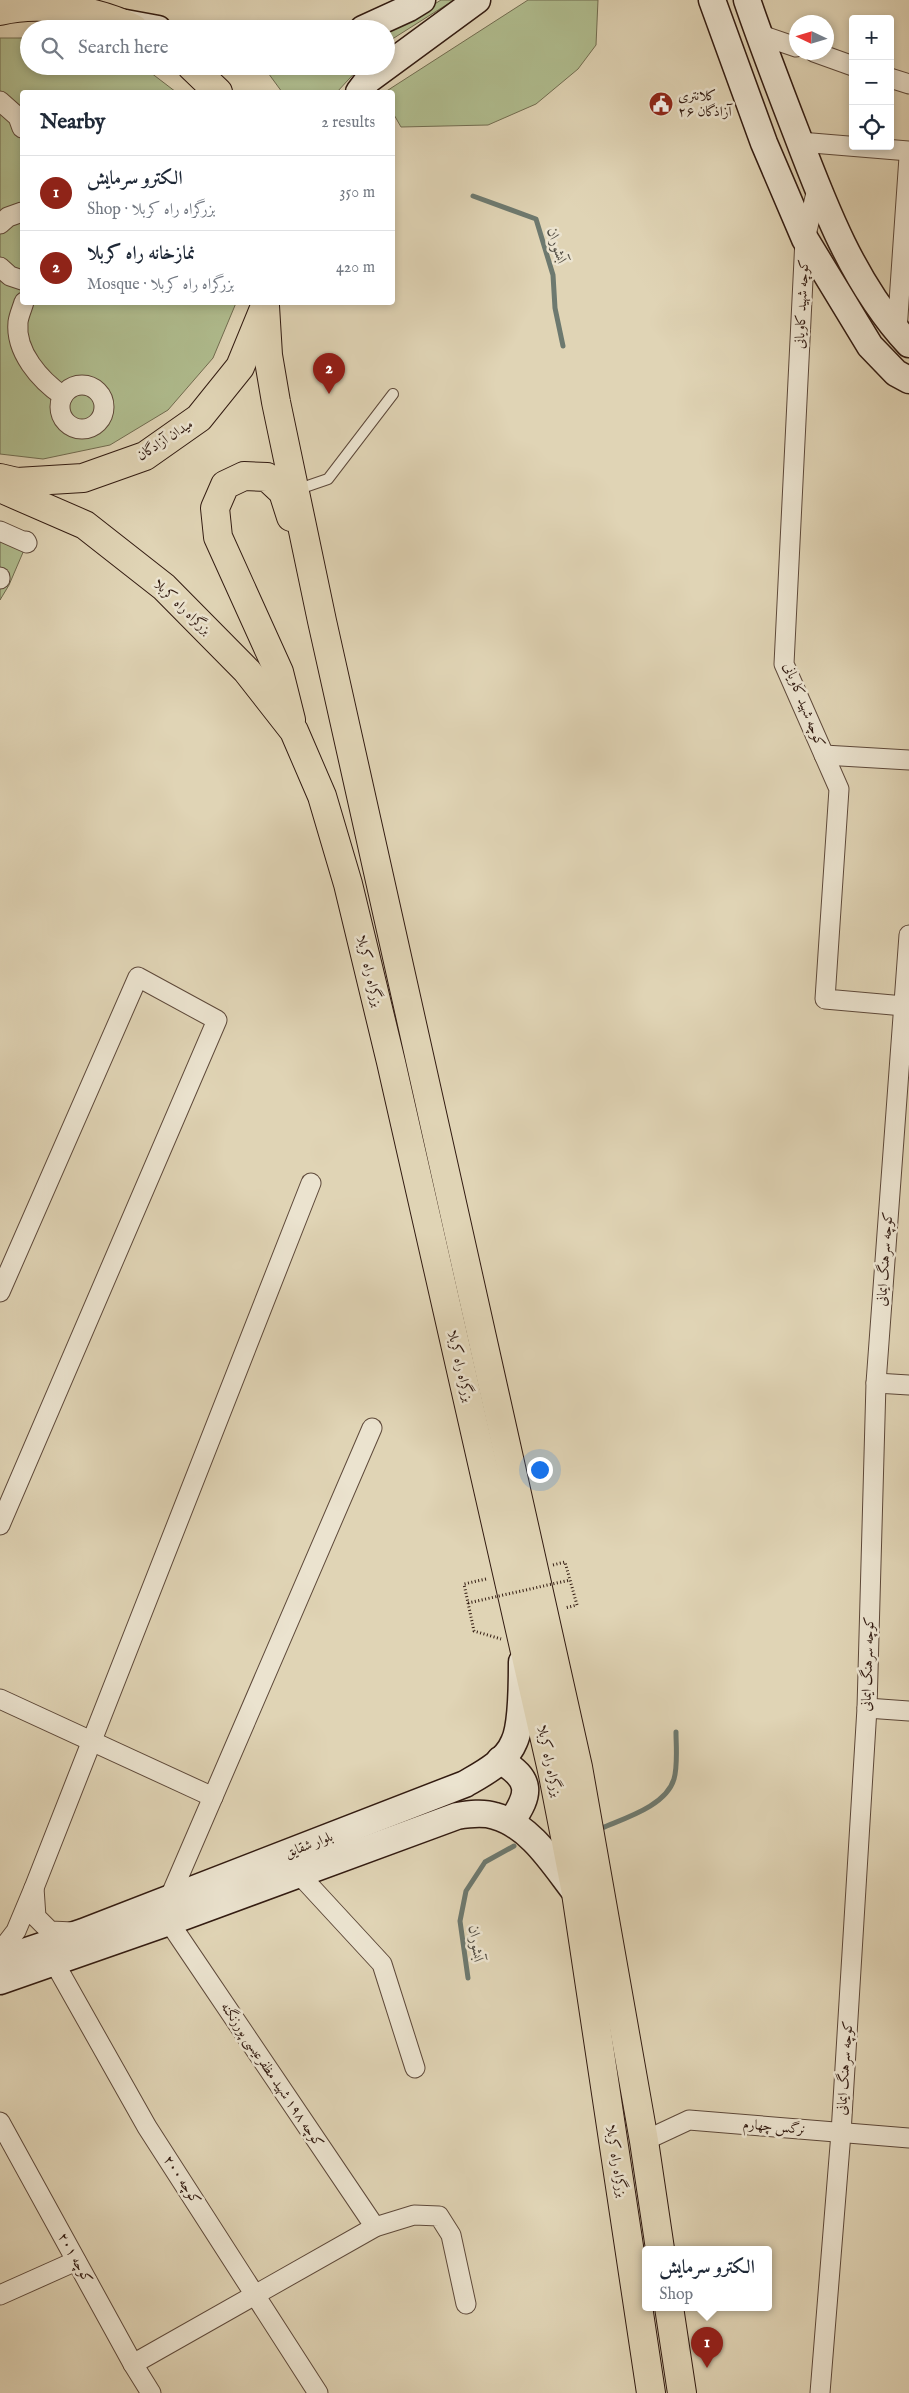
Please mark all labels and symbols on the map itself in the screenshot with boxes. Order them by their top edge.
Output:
north arrow [789,15,834,60]
place label: کلانتری ۲۶ آزاذگان [678,87,733,121]
public building icon: کلانتری ۲۶ آزاذگان [648,91,674,117]
water label: آبشوران [543,226,571,266]
street label: کوچه شهید کاویانی [791,259,813,349]
pin: 2 [313,353,345,394]
street label: میدان آزادگان [133,415,197,465]
street label: بزرگراه راه کربلا [149,574,216,639]
street label: کوچه شهید کاویانی [779,660,829,750]
street label: بزرگراه راه کربلا [352,933,387,1009]
street label: کوچه سرهنگ ایمانی [872,1211,897,1307]
street label: بزرگراه راه کربلا [443,1328,478,1404]
your location [527,1457,553,1483]
street label: کوچه سرهنگ ایمانی [856,1616,879,1712]
street label: بزرگراه راه کربلا [533,1723,567,1799]
street label: بلوار شقایق [282,1828,336,1862]
water label: آبشوران [464,1924,488,1964]
street label: کوچه ۱۹۸ شهید مظفرعیسی پورزنگنه [216,1998,328,2152]
street label: کوچه سرهنگ ایمانی [832,2020,857,2116]
street label: نرگس چهارم [742,2115,806,2142]
street label: بزرگراه راه کربلا [601,2123,632,2199]
street label: کوچه ۲۰۰ [159,2152,205,2208]
street label: کوچه ۲۰۱ [54,2229,96,2287]
pin: 1 [691,2327,723,2368]

